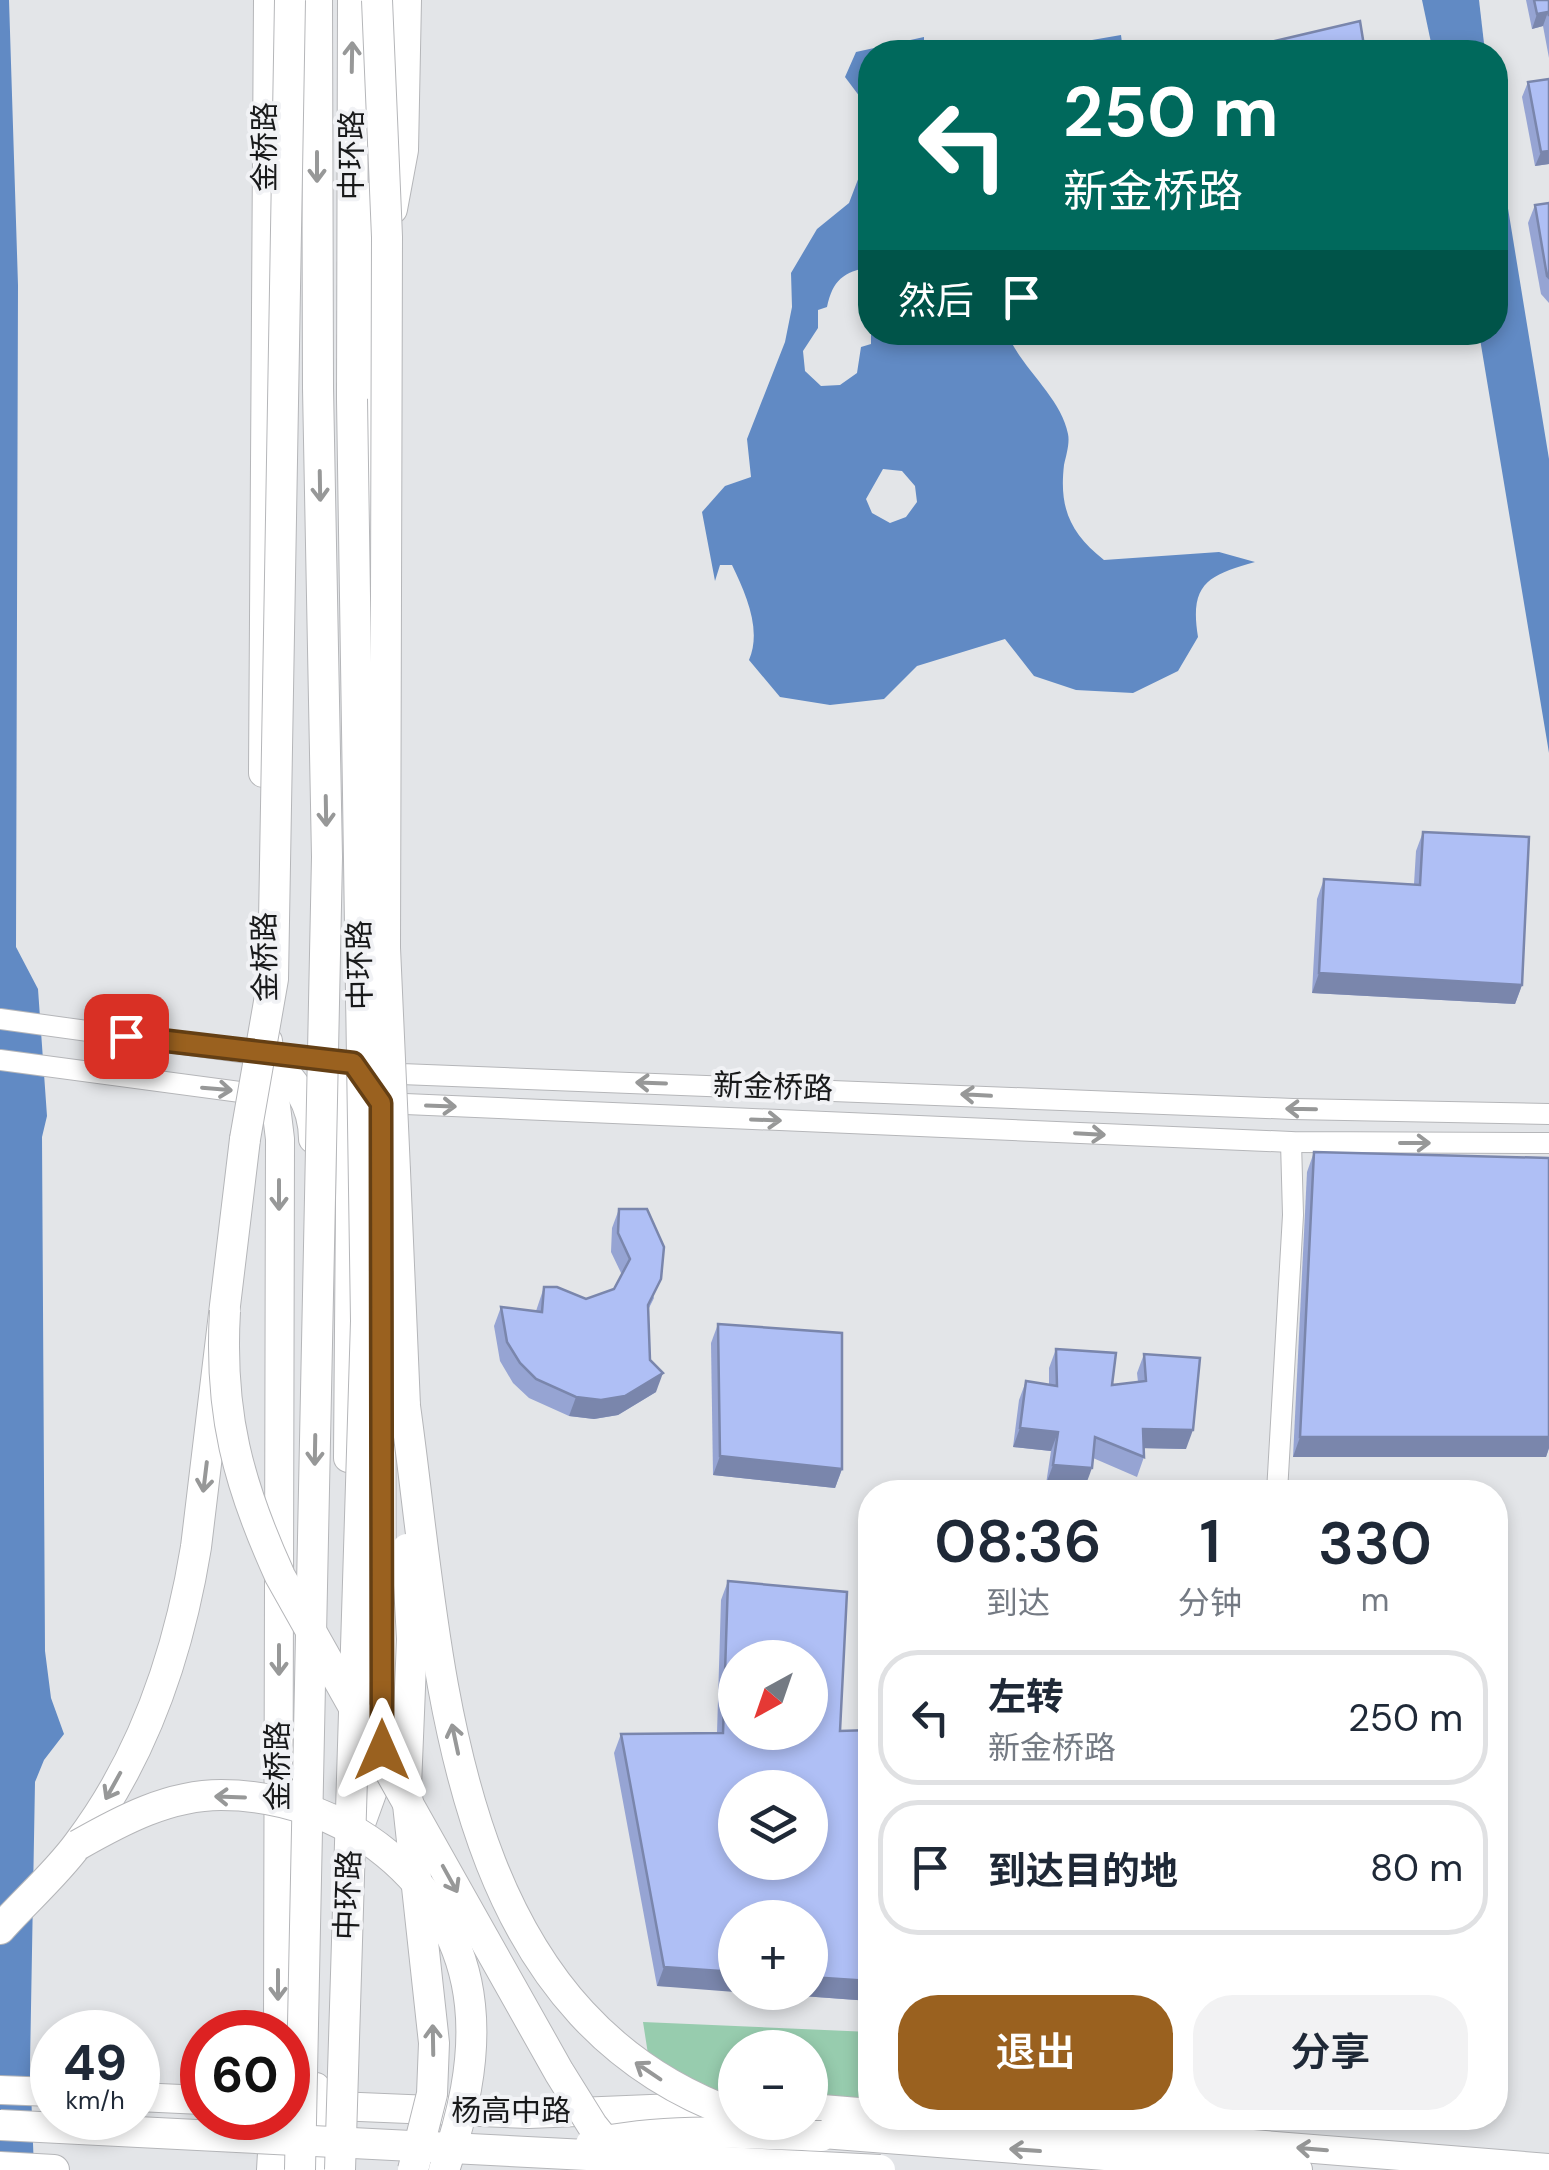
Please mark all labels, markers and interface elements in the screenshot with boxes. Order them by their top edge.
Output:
one-way arrow [343,41,362,73]
text: 250 m [1063,67,1279,158]
icon: left [898,80,1028,210]
street label: 金桥路 [245,102,284,192]
street label: 中环路 [332,110,371,200]
one-way arrow [308,150,326,183]
text: 新金桥路 [1063,162,1243,221]
icon: arrive [994,270,1049,325]
text: 然后 [898,276,974,326]
one-way arrow [310,468,330,501]
one-way arrow [316,794,336,826]
street label: 金桥路 [244,912,285,1002]
street label: 中环路 [339,920,380,1010]
pin [84,994,169,1079]
icon: arrive [99,1009,154,1064]
street label: 新金桥路 [712,1065,834,1108]
one-way arrow [636,1073,668,1092]
one-way arrow [201,1079,233,1098]
one-way arrow [960,1085,992,1104]
one-way arrow [425,1097,457,1116]
one-way arrow [1285,1100,1318,1118]
one-way arrow [749,1110,781,1129]
one-way arrow [1074,1125,1106,1144]
one-way arrow [1398,1134,1431,1152]
one-way arrow [270,1178,288,1210]
one-way arrow [305,1434,324,1466]
one-way arrow [196,1461,214,1493]
text: 08:36 [934,1502,1102,1581]
text: 1 [1199,1502,1220,1581]
text: 330 [1318,1504,1432,1583]
text: m [1361,1579,1389,1621]
text: 到达 [986,1582,1050,1624]
text: 分钟 [1178,1582,1242,1624]
north arrow [718,1640,828,1750]
map controls [718,1640,828,2140]
one-way arrow [270,1642,288,1675]
text: 左转 [988,1672,1064,1722]
icon: left [903,1690,958,1745]
text: 250 m [1348,1693,1463,1743]
position arrow [330,1698,434,1802]
street label: 金桥路 [258,1721,297,1811]
one-way arrow [444,1724,463,1756]
text: 新金桥路 [988,1727,1116,1769]
one-way arrow [103,1770,123,1800]
button: layers [718,1770,828,1880]
one-way arrow [214,1787,246,1806]
icon: arrive [903,1840,958,1895]
text: 80 m [1370,1843,1463,1893]
text: 到达目的地 [988,1846,1178,1896]
street label: 中环路 [326,1849,369,1941]
one-way arrow [441,1864,461,1893]
button: + [718,1900,828,2010]
one-way arrow [268,1968,288,2000]
button: 退出 [898,1995,1173,2110]
button: 分享 [1193,1995,1468,2110]
speed limit sign: 60 [180,2010,310,2140]
one-way arrow [424,2025,443,2057]
text: 49 [63,2030,127,2096]
button: − [718,2030,828,2140]
one-way arrow [634,2060,662,2081]
text: km/h [65,2084,125,2117]
street label: 杨高中路 [451,2091,571,2130]
one-way arrow [1297,2139,1329,2158]
one-way arrow [1010,2141,1042,2160]

